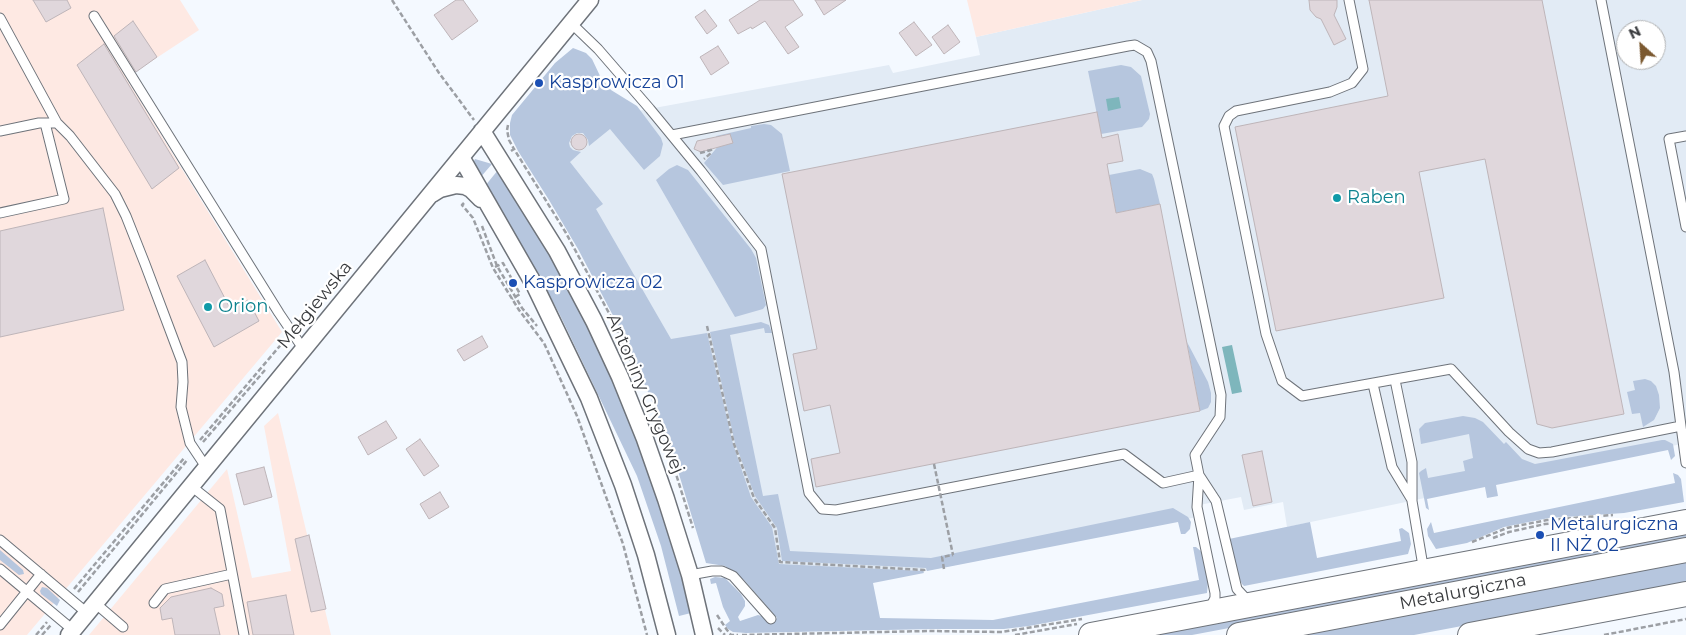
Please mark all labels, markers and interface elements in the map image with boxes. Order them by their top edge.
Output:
north arrow [1616,20,1666,70]
text: N [1626,22,1644,43]
place label: Kasprowicza 01 [549,72,685,94]
marker: Kasprowicza 01 [533,77,545,89]
place label: Raben [1347,187,1406,209]
marker: Raben [1331,192,1343,204]
street label: Mełgiewska [273,257,357,353]
place label: Kasprowicza 02 [523,272,662,294]
marker: Kasprowicza 02 [507,277,519,289]
place label: Orion [218,296,268,318]
marker: Orion [202,301,214,313]
street label: Antoniny Grygowej [602,311,688,477]
place label: Metalurgiczna II NŻ 02 [1550,514,1679,556]
marker: Metalurgiczna II NŻ 02 [1534,529,1546,541]
street label: Metalurgiczna [1398,569,1528,615]

